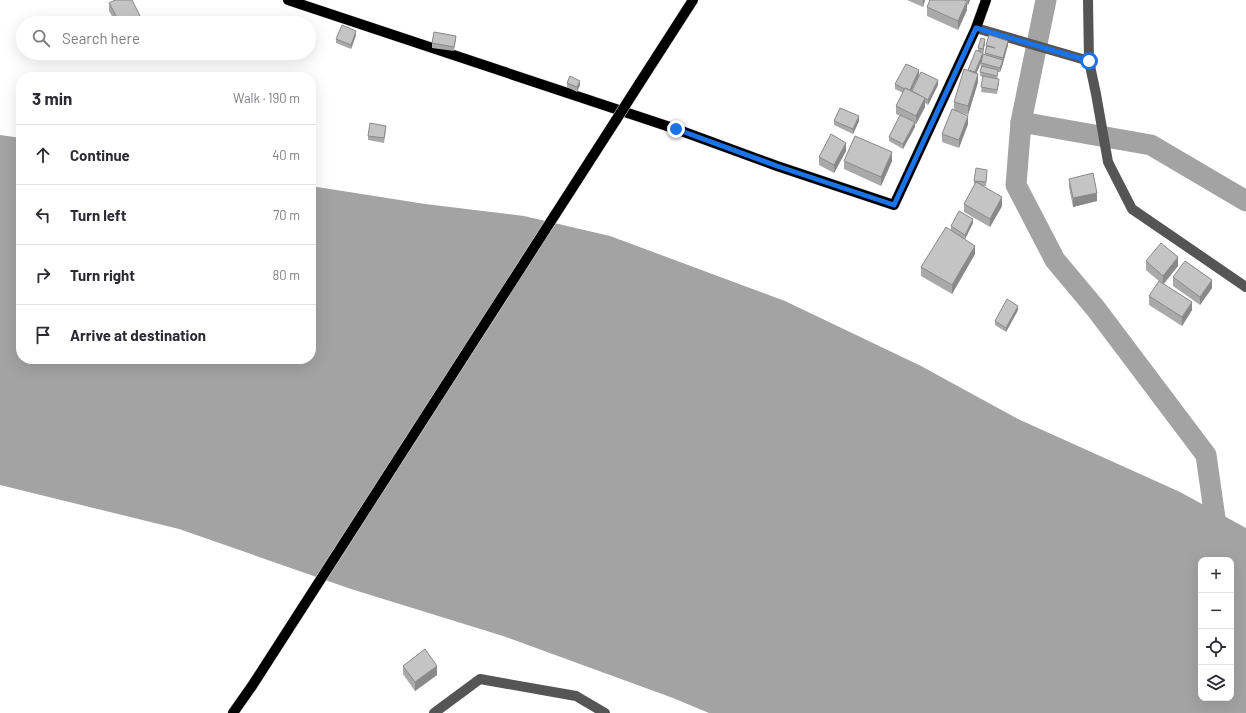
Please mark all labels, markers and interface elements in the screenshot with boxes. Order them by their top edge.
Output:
search box [16,16,316,60]
icon: search [30,27,52,49]
text: Search here [62,29,140,47]
route start [1080,52,1098,70]
text: 3 min [32,88,72,108]
text: Walk · 190 m [233,90,300,106]
route end [667,120,685,138]
icon: ahead [32,144,54,166]
text: Continue [70,146,130,164]
text: 40 m [272,147,300,163]
icon: left [32,204,54,226]
text: Turn left [70,206,126,224]
text: 70 m [273,207,300,223]
icon: right [32,264,54,286]
text: Turn right [70,266,135,284]
text: 80 m [273,267,300,283]
icon: arrive [32,324,54,346]
text: Arrive at destination [70,326,206,344]
map controls [1198,557,1234,701]
button: + [1198,557,1234,593]
button: − [1198,593,1234,629]
button: locate [1198,629,1234,665]
button: layers [1198,665,1234,701]

